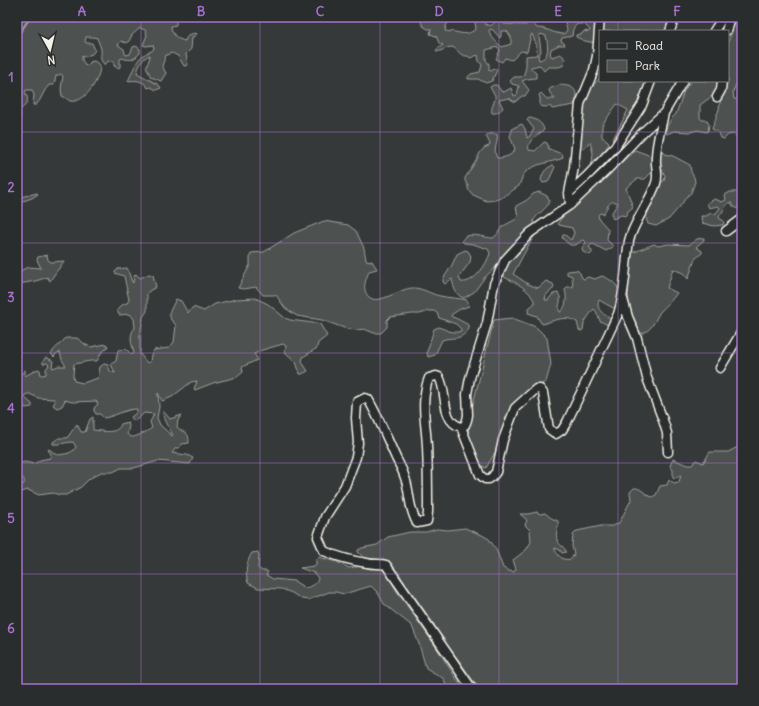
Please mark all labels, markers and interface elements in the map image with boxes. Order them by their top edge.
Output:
text: A [78,3,87,20]
text: B [197,3,206,20]
text: C [316,3,325,20]
text: D [434,3,444,20]
text: E [554,3,562,20]
text: F [673,3,681,20]
north arrow [30,30,70,70]
legend [599,30,729,82]
text: Road [635,38,663,53]
text: N [47,52,56,67]
text: Park [635,58,660,73]
text: 1 [8,69,14,86]
text: 2 [7,179,15,196]
text: 3 [7,289,15,306]
text: 4 [7,400,15,417]
text: 5 [7,510,15,527]
text: 6 [7,620,15,637]

